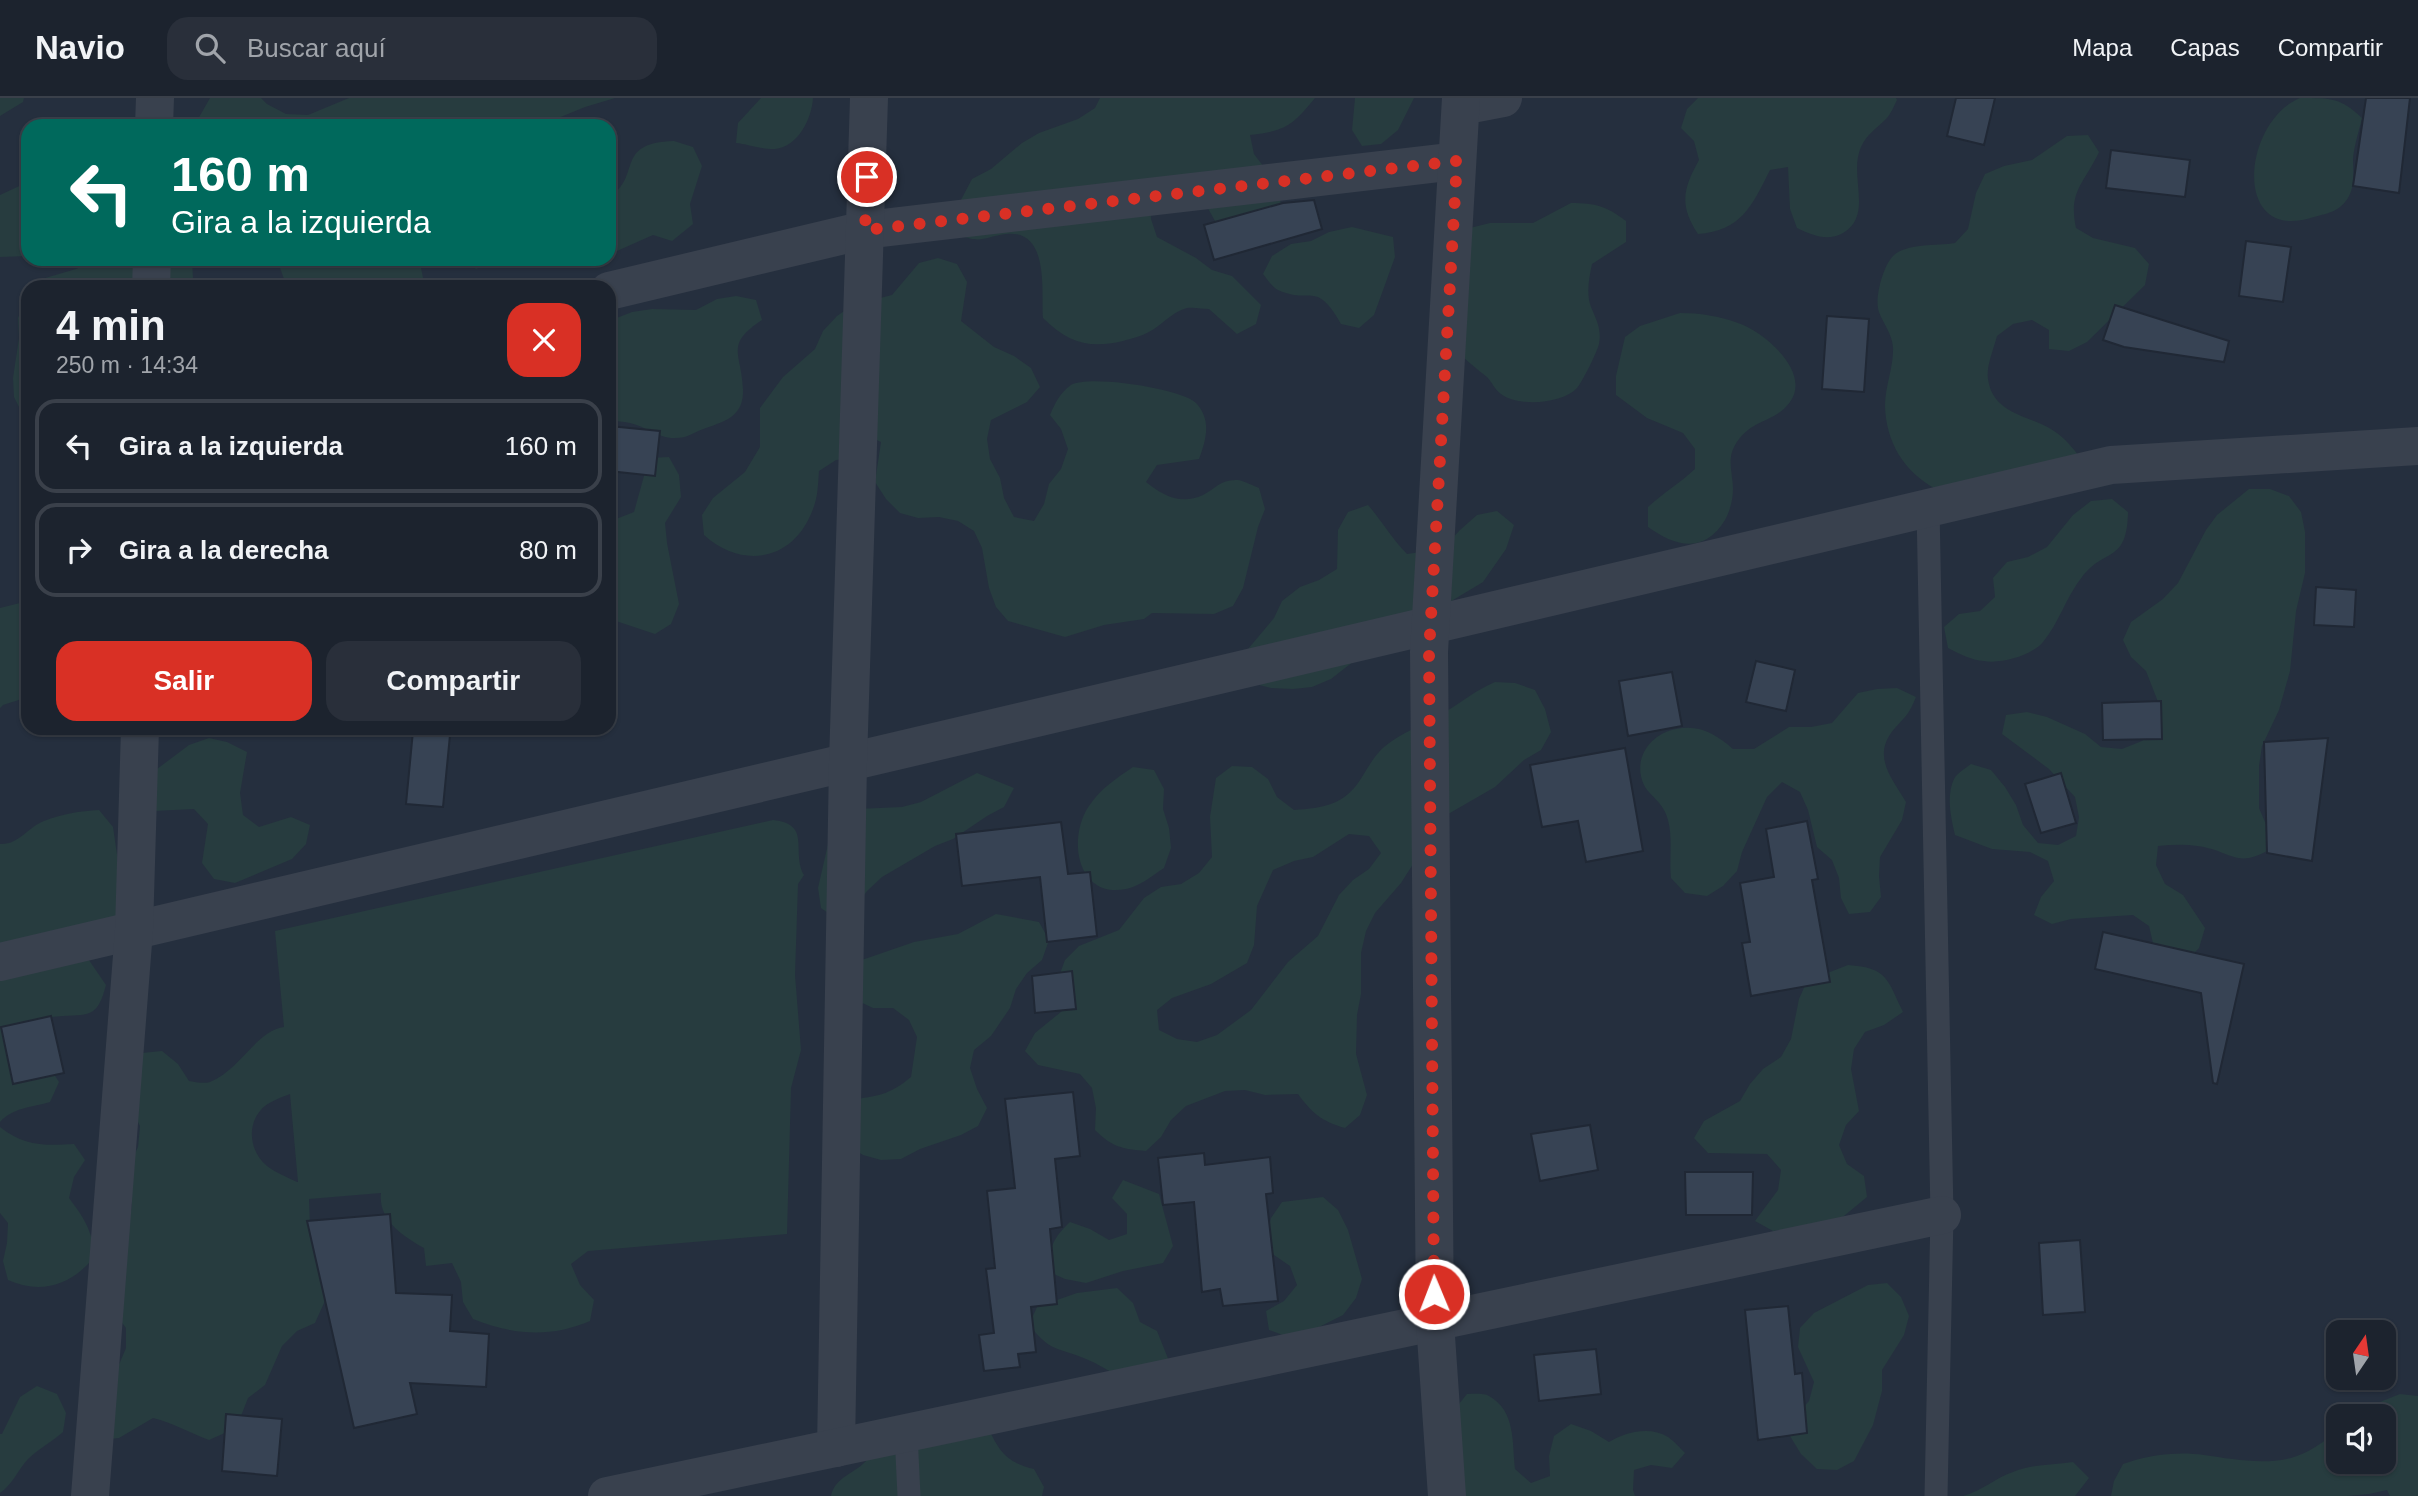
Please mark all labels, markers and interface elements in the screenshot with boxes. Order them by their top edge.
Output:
search box [167,17,657,80]
text: Navio [35,29,125,66]
icon: search [191,29,229,67]
text: Buscar aquí [247,33,386,63]
text: Mapa [2072,34,2132,61]
text: Capas [2170,34,2240,61]
text: Compartir [2278,34,2383,61]
icon: left [56,147,147,238]
text: 160 m [171,147,310,201]
pin [837,147,897,207]
icon: arrive [848,158,886,196]
text: Gira a la izquierda [171,204,431,240]
text: 4 min [56,302,166,349]
button: close [507,303,581,377]
text: 250 m · 14:34 [56,352,198,378]
icon: left [60,427,98,465]
text: Gira a la izquierda [119,431,343,461]
text: 160 m [505,431,577,461]
icon: right [60,531,98,569]
text: Gira a la derecha [119,535,329,565]
text: 80 m [519,535,577,565]
button: Salir [56,641,312,721]
button: Compartir [326,641,581,721]
position arrow [1397,1257,1471,1331]
north arrow [2326,1320,2396,1390]
map controls [2326,1320,2396,1474]
button: sound [2326,1404,2396,1474]

